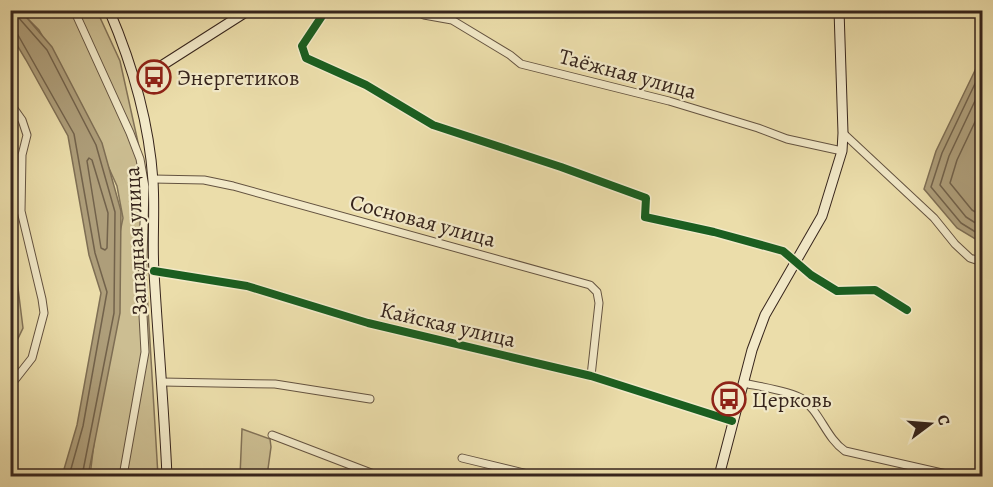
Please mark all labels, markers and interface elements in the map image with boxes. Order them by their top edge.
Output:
street label: Таёжная улица [556,41,701,107]
bus stop icon: Энергетиков [136,59,172,95]
place label: Энергетиков [177,63,299,93]
street label: Западная улица [117,165,155,316]
street label: Сосновая улица [347,187,500,255]
street label: Кайская улица [377,295,520,355]
bus stop icon: Церковь [711,381,747,417]
place label: Церковь [752,385,832,415]
north arrow [900,394,960,454]
text: С [932,412,955,428]

